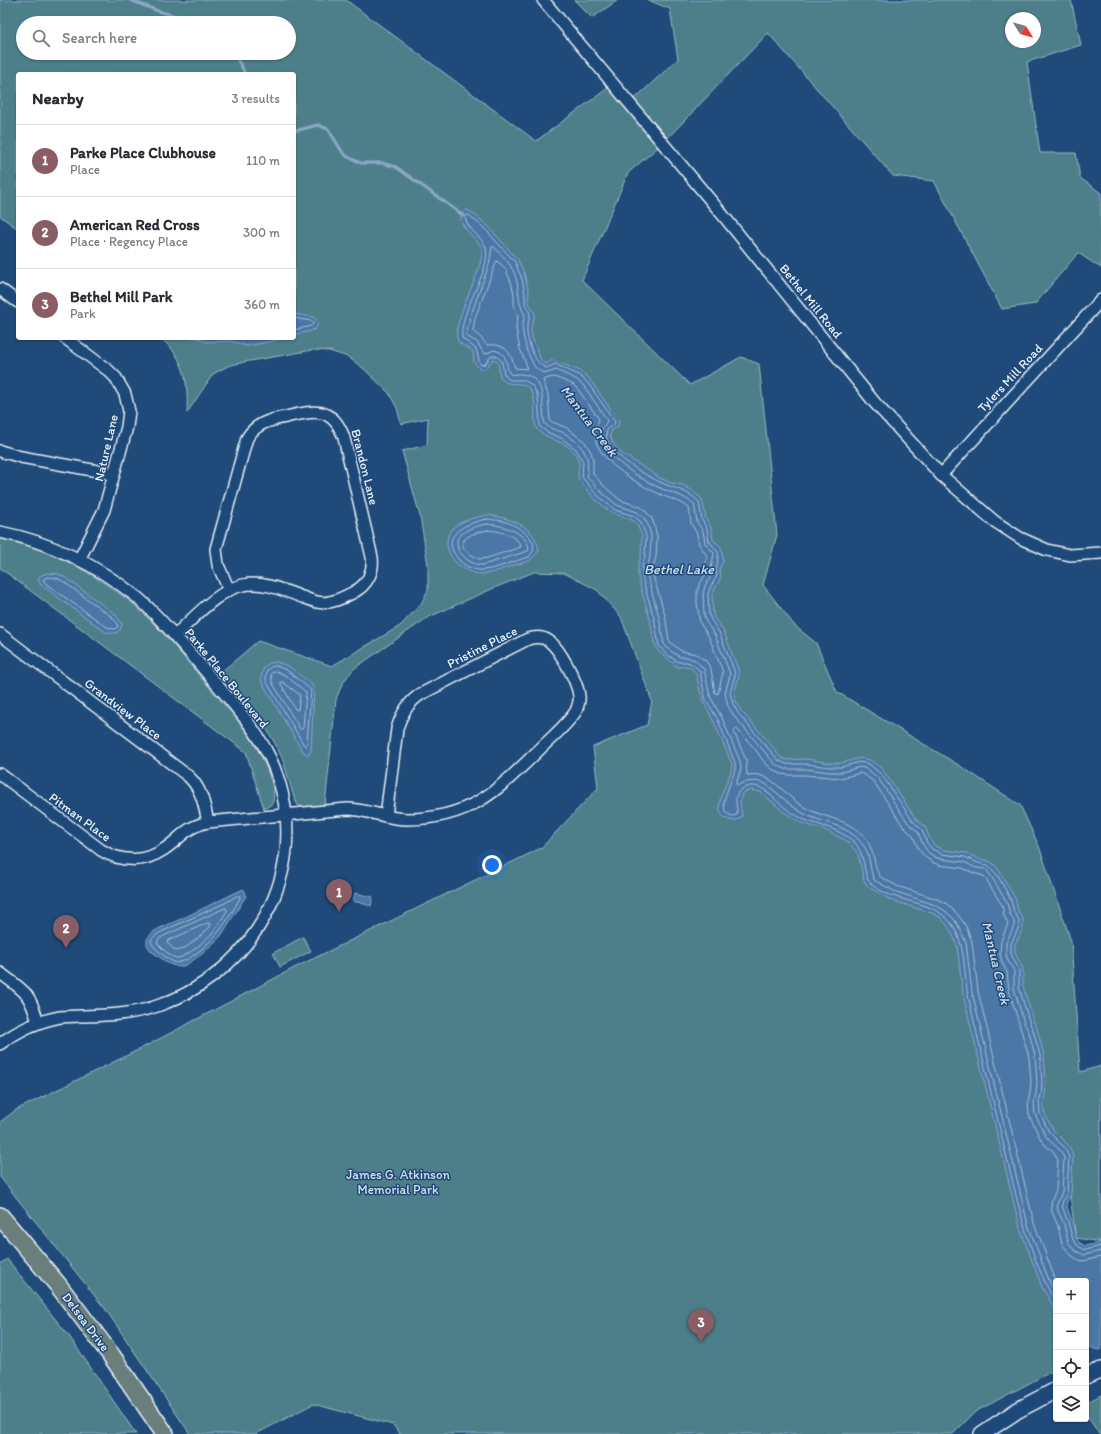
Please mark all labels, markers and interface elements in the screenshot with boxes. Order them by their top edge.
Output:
north arrow [1005,12,1041,48]
search box [16,16,296,60]
icon: search [30,27,52,49]
text: Search here [62,29,137,47]
text: Nearby [32,88,84,108]
text: 3 results [231,91,280,106]
text: Parke Place Clubhouse [70,144,216,162]
text: 1 [42,153,48,168]
text: 110 m [246,153,280,168]
text: Place [70,162,100,177]
text: American Red Cross [70,216,200,234]
text: 2 [42,225,48,240]
text: 300 m [243,225,280,240]
text: Place · Regency Place [70,234,188,249]
street label: Bethel Mill Road [777,261,845,341]
text: Bethel Mill Park [70,288,172,306]
text: 3 [41,297,49,312]
text: 360 m [244,297,280,312]
text: Park [70,306,96,321]
street label: Tylers Mill Road [974,341,1046,415]
water label: Mantua Creek [557,382,622,461]
street label: Nature Lane [91,413,121,483]
street label: Brandon Lane [348,428,382,506]
water label: Bethel Lake [644,561,715,578]
street label: Pristine Place [444,623,520,671]
street label: Parke Place Boulevard [182,625,272,731]
street label: Grandview Place [82,675,164,743]
street label: Pitman Place [46,790,114,844]
your location [482,855,502,875]
pin: 1 [326,879,352,912]
pin: 2 [53,915,79,948]
water label: Mantua Creek [978,920,1014,1007]
park label: James G. Atkinson Memorial Park [346,1167,451,1197]
map controls [1053,1278,1089,1422]
button: + [1053,1278,1089,1314]
street label: Delsea Drive [59,1290,113,1354]
pin: 3 [688,1309,714,1342]
button: − [1053,1314,1089,1350]
button: locate [1053,1350,1089,1386]
button: layers [1053,1386,1089,1422]

